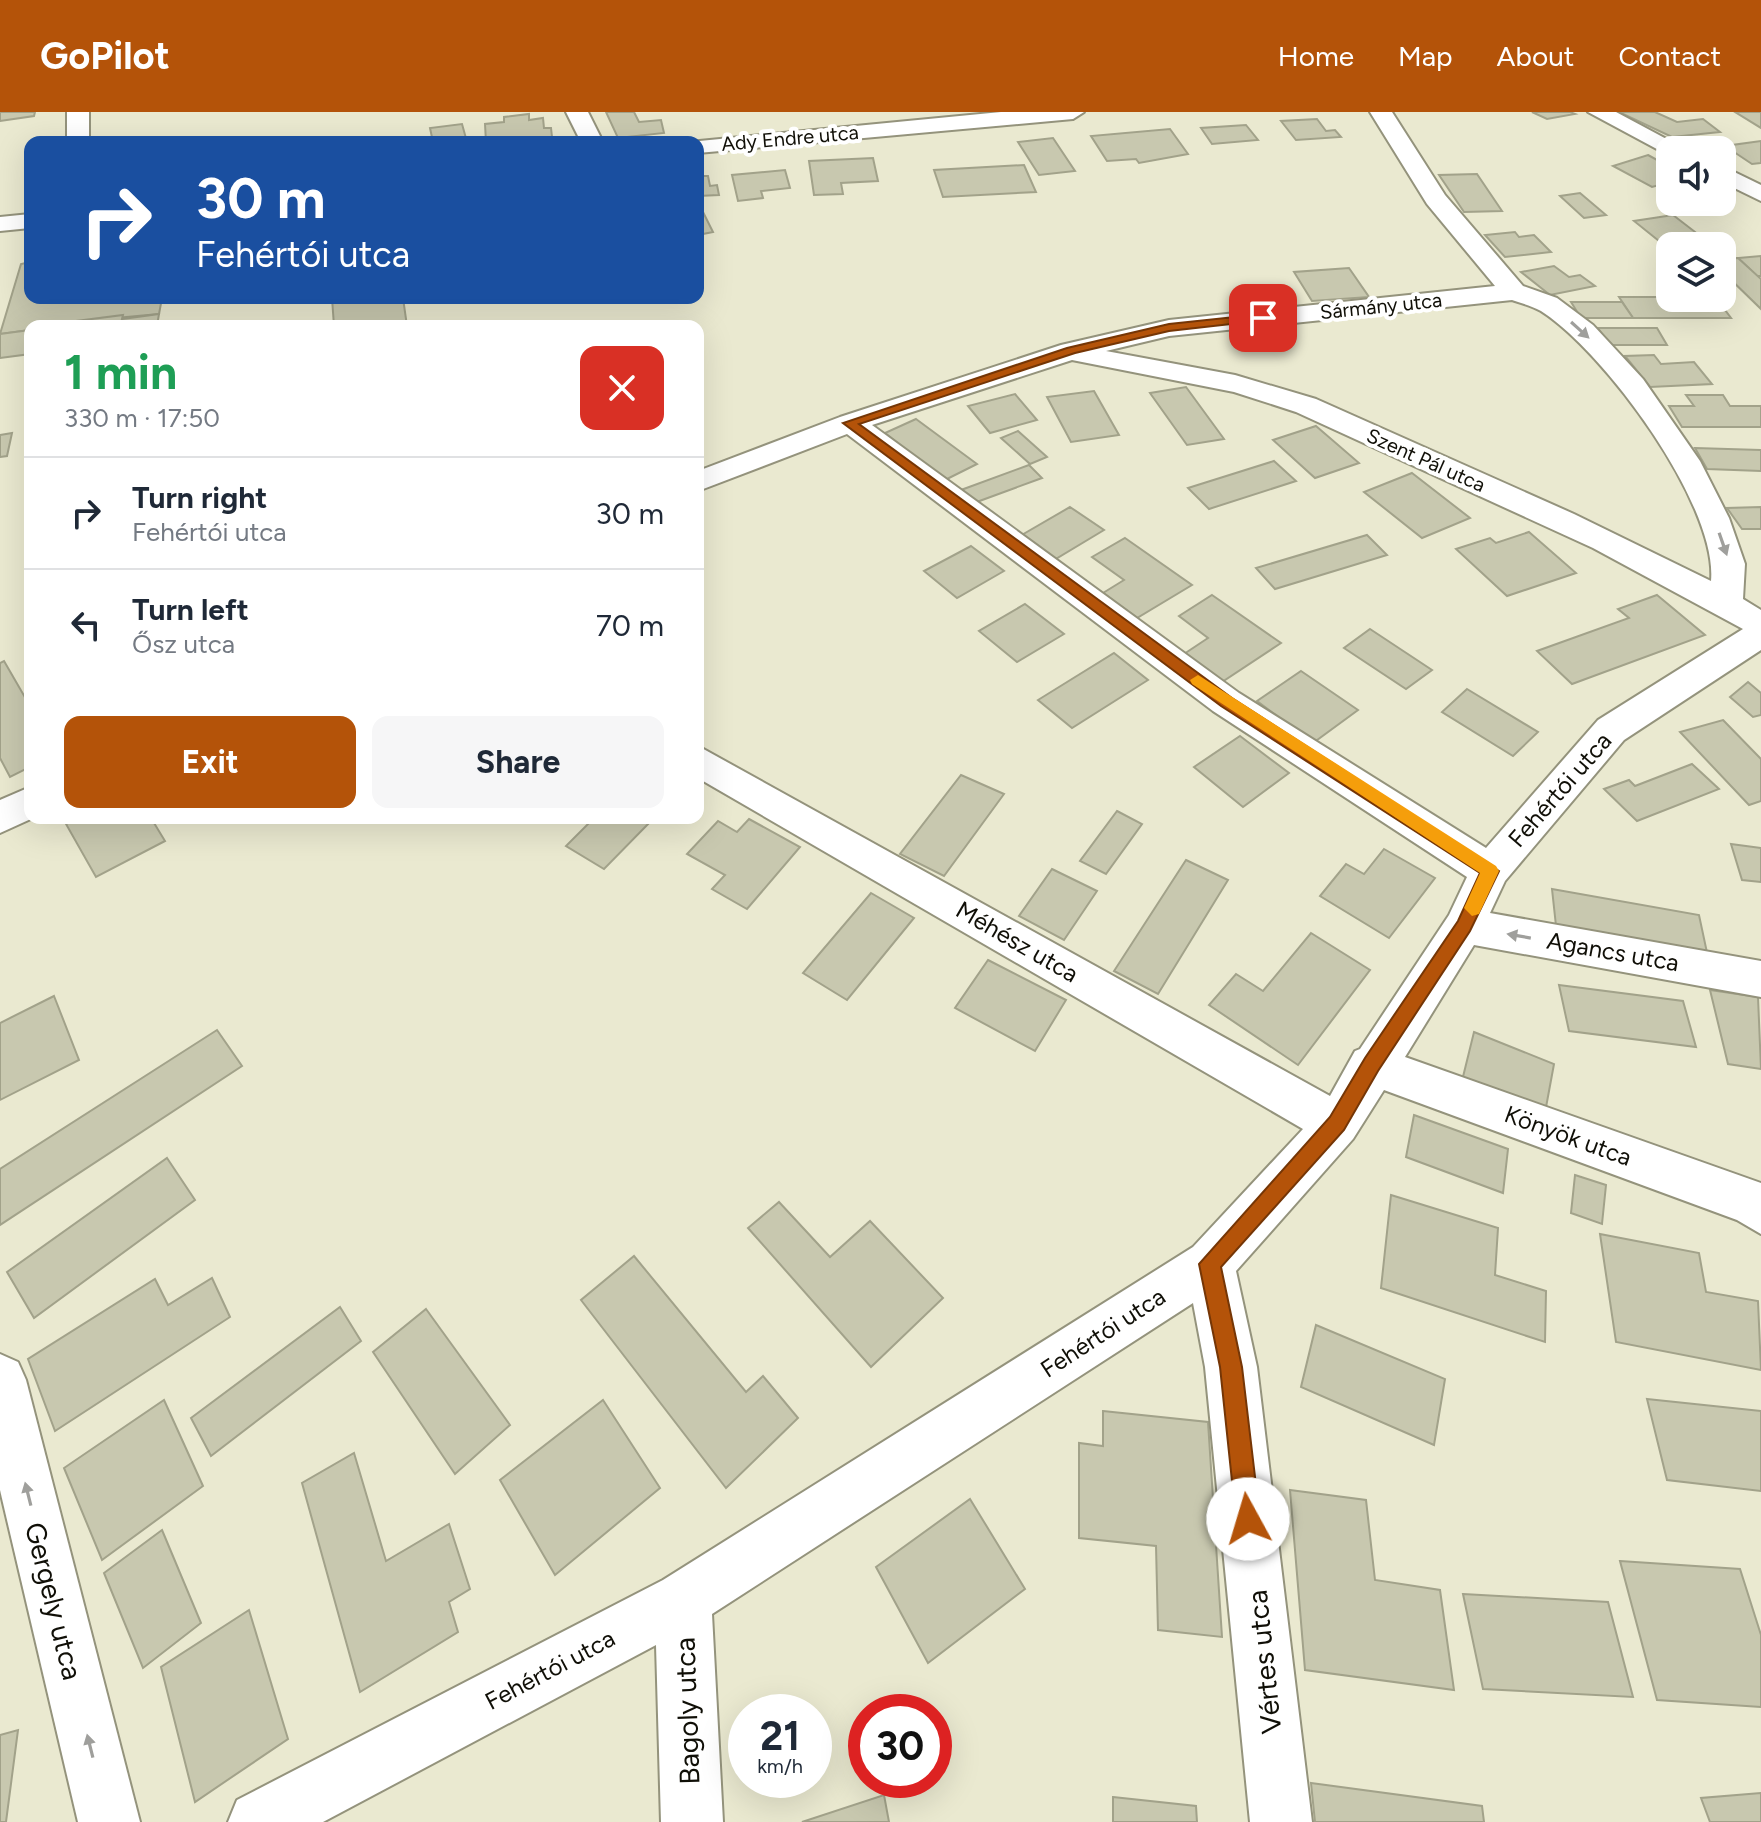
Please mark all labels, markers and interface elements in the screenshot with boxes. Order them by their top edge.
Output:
text: GoPilot [40,33,170,79]
text: Home [1278,39,1354,73]
text: Map [1398,39,1453,73]
text: About [1497,39,1574,73]
text: Contact [1618,39,1721,73]
street label: Ady Endre utca [720,120,860,156]
map controls [1656,136,1736,312]
button: sound [1656,136,1736,216]
text: 30 m [196,165,326,232]
icon: right [64,168,168,272]
button: layers [1656,232,1736,312]
text: Fehértói utca [196,233,410,276]
pin [1229,284,1297,352]
street label: Sármány utca [1319,288,1443,324]
icon: arrive [1241,296,1285,340]
one-way arrow [1570,321,1590,338]
text: 1 min [64,343,177,401]
button: close [580,346,664,430]
text: 330 m · 17:50 [64,402,220,434]
street label: Szent Pál utca [1363,423,1489,497]
text: Turn right [132,479,267,516]
icon: right [64,491,108,535]
text: 30 m [596,495,664,532]
text: Fehértói utca [132,516,287,548]
one-way arrow [1717,533,1729,557]
text: Turn left [132,591,249,628]
icon: left [64,603,108,647]
text: 70 m [596,607,664,644]
text: Ősz utca [132,628,235,660]
button: Exit [64,716,356,808]
button: Share [372,716,664,808]
street label: Fehértói utca [1502,726,1617,853]
street label: Méhész utca [951,895,1084,988]
street label: Agancs utca [1545,926,1681,977]
one-way arrow [1506,929,1531,941]
street label: Könyök utca [1501,1099,1636,1172]
street label: Fehértói utca [1035,1282,1170,1384]
position arrow [1206,1477,1290,1561]
one-way arrow [21,1481,34,1506]
street label: Gergely utca [18,1519,90,1683]
street label: Vértes utca [1240,1588,1288,1736]
street label: Fehértói utca [480,1623,620,1716]
street label: Bagoly utca [667,1637,707,1785]
speed limit sign: 30 [848,1694,952,1798]
text: 21 [760,1712,800,1760]
one-way arrow [83,1734,96,1759]
text: km/h [757,1754,803,1778]

